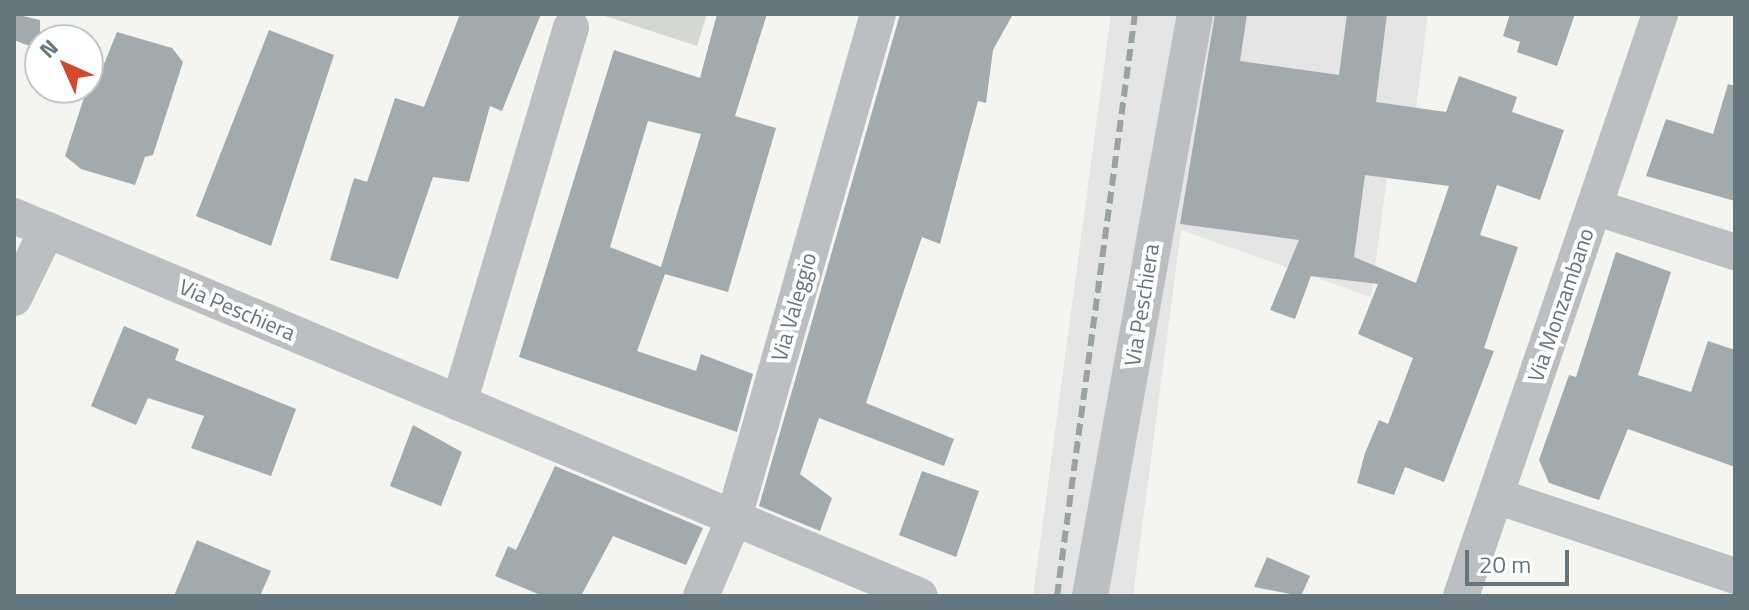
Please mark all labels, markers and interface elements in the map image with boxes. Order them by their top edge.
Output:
north arrow [24,24,104,104]
text: N [31,31,66,66]
street label: Via Monzambano [1522,225,1600,385]
street label: Via Peschiera [1119,242,1165,368]
street label: Via Valeggio [766,250,822,364]
street label: Via Peschiera [175,274,299,346]
scale bar [1469,534,1573,584]
text: 20 m [1479,546,1531,582]

